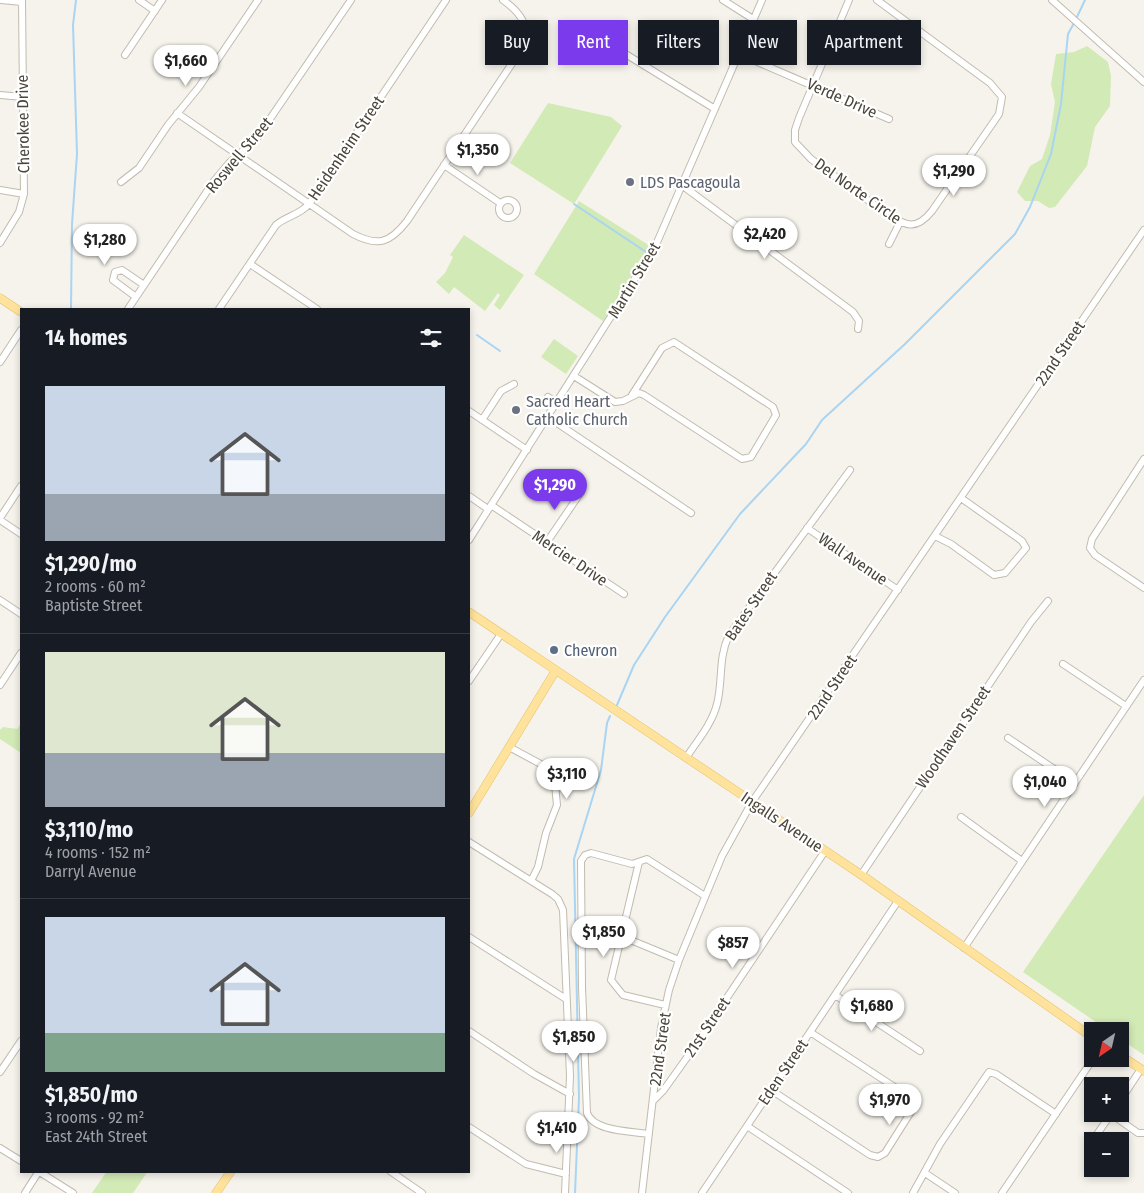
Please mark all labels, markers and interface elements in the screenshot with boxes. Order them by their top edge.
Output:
chip: Buy [485,20,548,65]
chip: Rent [558,20,628,65]
chip: Filters [638,20,719,65]
chip: New [729,20,797,65]
chip: Apartment [807,20,921,65]
pin: $1,660 [145,44,227,87]
text: $1,660 [164,51,208,70]
street label: Cherokee Drive [13,74,33,173]
street label: Verde Drive [804,74,880,122]
street label: Heidenheim Street [304,91,389,204]
street label: Roswell Street [202,112,277,197]
pin: $1,350 [437,134,519,176]
text: $1,350 [457,140,499,159]
street label: Del Norte Circle [811,154,905,228]
pin: $1,290 [913,154,995,197]
text: $1,290 [933,161,975,180]
place label: LDS Pascagoula [640,173,741,192]
marker: LDS Pascagoula [624,176,636,188]
pin: $2,420 [724,218,806,260]
pin: $1,280 [64,224,146,266]
text: $2,420 [744,224,786,243]
text: $1,280 [84,230,126,249]
street label: Martin Street [604,238,665,322]
street label: 22nd Street [1031,316,1089,389]
icon: filters [417,324,445,352]
text: 14 homes [45,325,127,351]
place label: Sacred Heart Catholic Church [526,392,628,429]
marker: Sacred Heart Catholic Church [510,404,522,416]
icon: home [200,419,290,509]
pin: $1,290 [514,468,596,511]
text: $1,290 [534,475,576,494]
street label: Mercier Drive [529,526,611,590]
street label: Wall Avenue [815,529,891,589]
text: $1,290/mo [45,551,137,577]
street label: Bates Street [721,567,782,644]
text: 2 rooms · 60 m² [45,577,146,596]
text: Baptiste Street [45,596,142,615]
place label: Chevron [564,641,617,660]
marker: Chevron [548,644,560,656]
street label: 22nd Street [803,650,861,723]
street label: Woodhaven Street [912,681,995,792]
icon: home [200,684,290,774]
pin: $3,110 [526,758,608,800]
text: $3,110 [547,764,587,783]
pin: $1,040 [1004,766,1086,808]
text: $1,040 [1023,772,1067,791]
street label: Ingalls Avenue [737,788,827,856]
text: $3,110/mo [45,817,133,843]
text: 4 rooms · 152 m² [45,843,151,862]
text: Darryl Avenue [45,862,136,881]
pin: $1,850 [563,916,645,958]
text: $1,850 [583,922,625,941]
pin: $857 [703,926,763,969]
text: $857 [718,933,748,952]
icon: home [200,949,290,1039]
pin: $1,680 [831,990,913,1032]
street label: 21st Street [680,993,734,1061]
text: $1,680 [850,996,894,1015]
street label: 22nd Street [645,1010,675,1087]
pin: $1,850 [533,1020,615,1063]
north arrow [1084,1022,1129,1068]
map controls [1084,1022,1129,1177]
text: $1,850 [553,1027,595,1046]
street label: Eden Street [754,1035,812,1108]
button: + [1084,1077,1129,1122]
text: $1,850/mo [45,1082,138,1108]
pin: $1,970 [849,1084,931,1126]
text: $1,970 [870,1090,910,1109]
text: 3 rooms · 92 m² [45,1108,144,1127]
pin: $1,410 [516,1112,598,1154]
text: $1,410 [537,1118,577,1137]
text: East 24th Street [45,1127,147,1146]
button: − [1084,1132,1129,1177]

